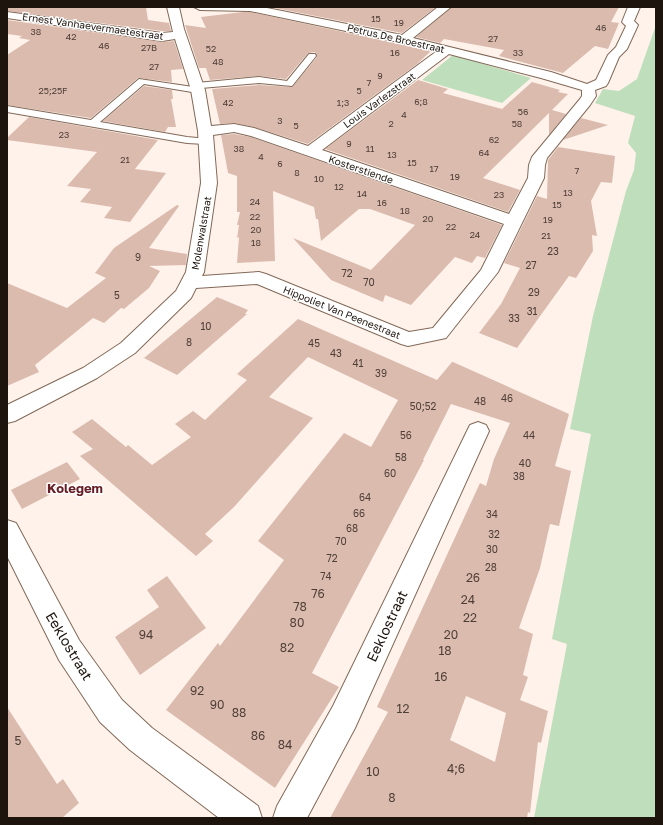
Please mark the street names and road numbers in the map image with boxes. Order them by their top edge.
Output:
street label: Ernest Vanhaevermaetestraat [22,10,164,42]
street label: Petrus De Broestraat [346,21,446,55]
street label: Louis Varlezstraat [341,70,417,130]
street label: Kosterstiende [327,152,395,186]
street label: Molenwalstraat [189,195,213,271]
street label: Hippoliet Van Peenestraat [282,283,402,341]
street label: Eeklostraat [363,587,410,664]
street label: Eeklostraat [42,608,96,683]

